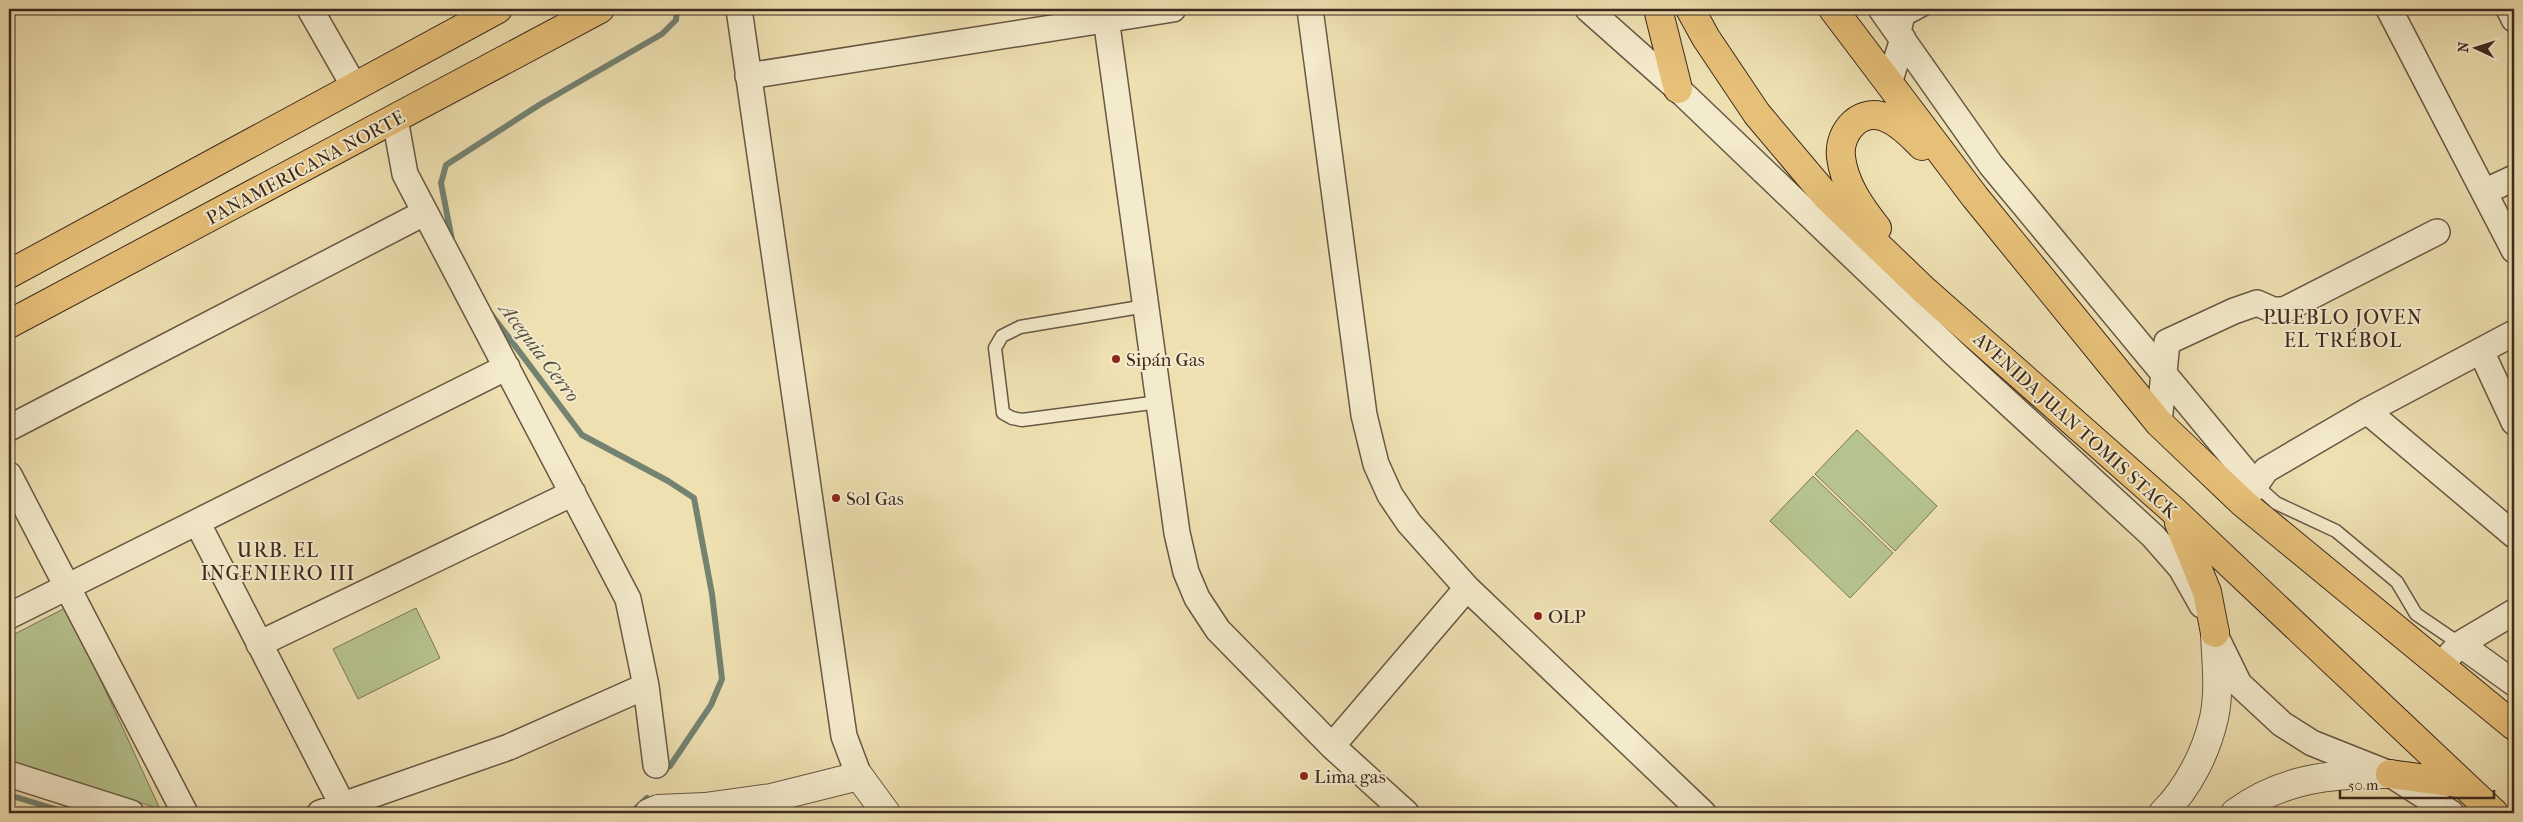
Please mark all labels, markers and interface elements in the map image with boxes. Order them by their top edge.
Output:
north arrow [2450,22,2500,72]
text: N [2455,41,2472,53]
street label: PANAMERICANA NORTE [202,106,409,230]
water label: Acequia Cerro [493,296,584,407]
district label: PUEBLO JOVEN EL TRÉBOL [2263,306,2423,352]
street label: AVENIDA JUAN TOMIS STACK [1968,328,2183,524]
place label: Sipán Gas [1126,349,1205,371]
marker: Sipán Gas [1110,353,1122,365]
place label: Sol Gas [846,488,904,510]
marker: Sol Gas [830,492,842,504]
district label: URB. EL INGENIERO III [201,539,355,585]
place label: OLP [1548,606,1586,628]
marker: OLP [1532,610,1544,622]
place label: Lima gas [1314,766,1386,788]
scale bar [2340,767,2494,799]
marker: Lima gas [1298,770,1310,782]
text: 50 m [2348,776,2379,794]

